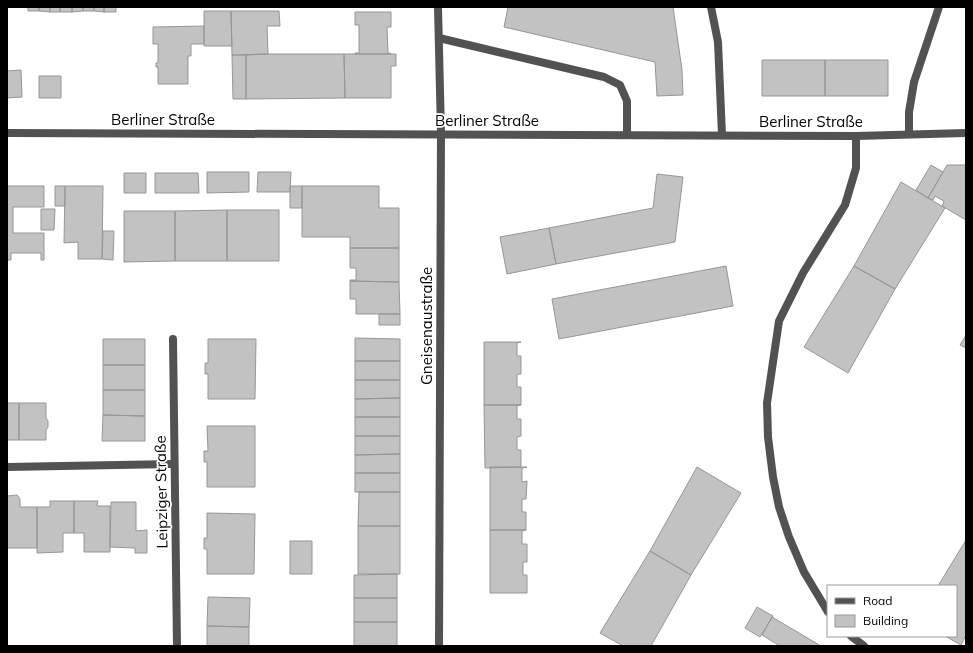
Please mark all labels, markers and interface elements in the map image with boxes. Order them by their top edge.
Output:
street label: Berliner Straße [111,110,215,129]
street label: Berliner Straße [435,111,539,130]
street label: Berliner Straße [759,112,863,131]
street label: Gneisenaustraße [417,267,436,385]
street label: Leipziger Straße [151,435,171,549]
legend [827,585,957,637]
text: Road [863,593,892,608]
text: Building [863,613,908,628]

